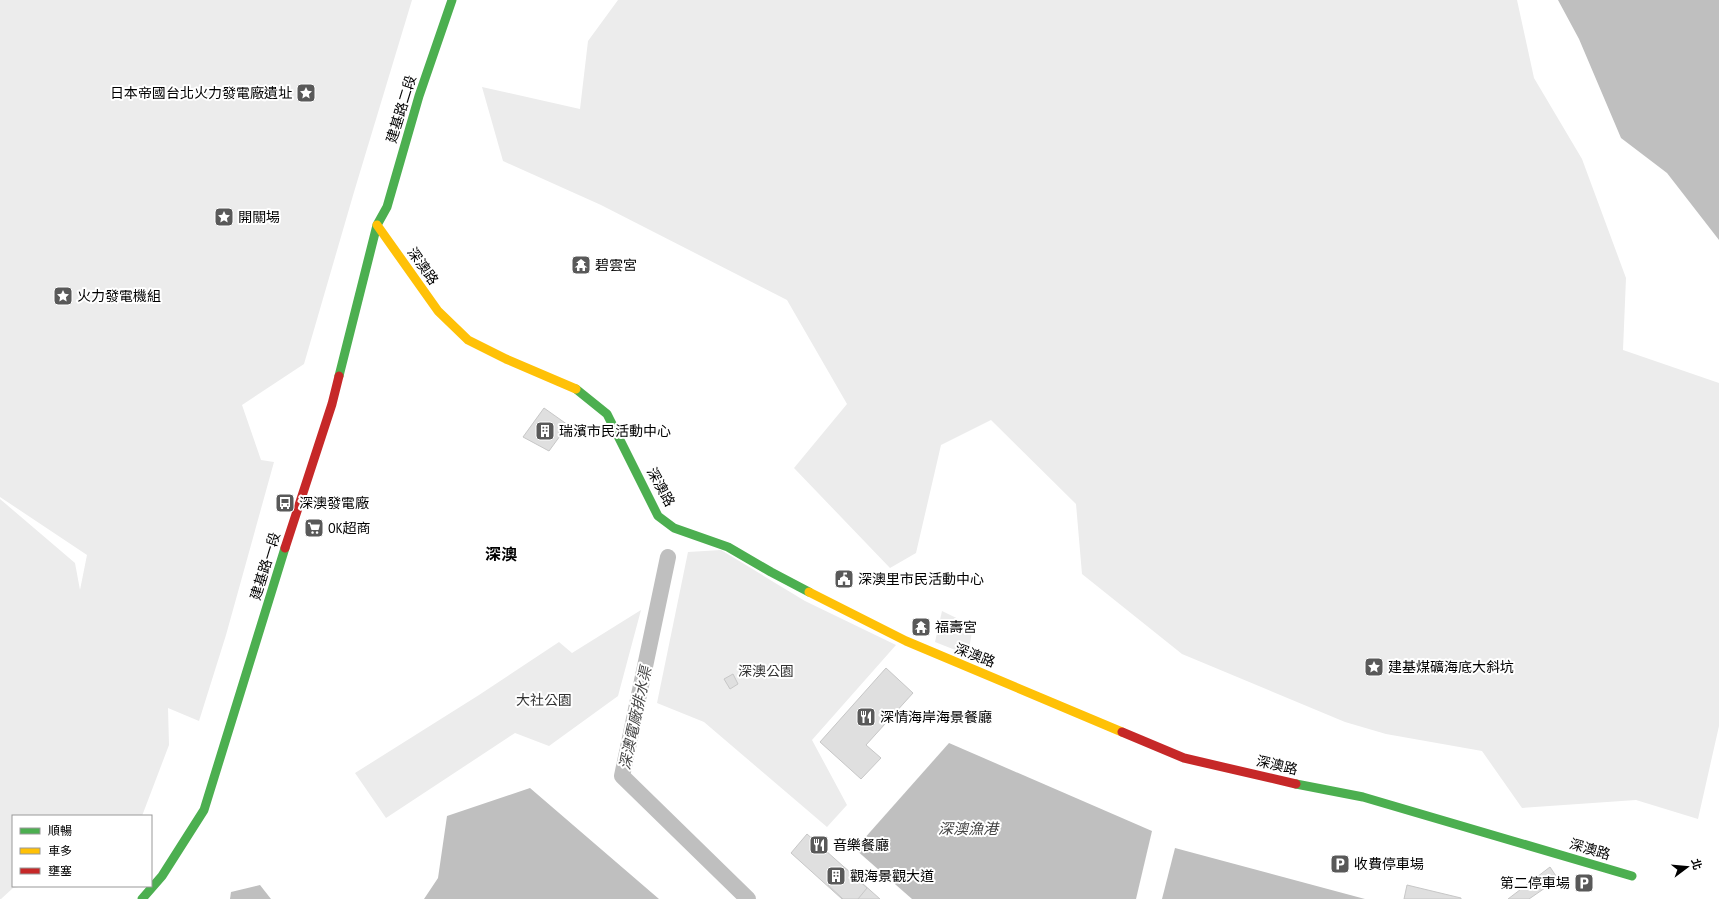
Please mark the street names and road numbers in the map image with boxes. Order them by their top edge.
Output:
street label: 建基路二段 [382,73,420,145]
street label: 深澳路 [404,244,442,288]
street label: 深澳路 [643,464,679,510]
street label: 建基路一段 [246,530,284,602]
street label: 深澳路 [952,639,998,671]
street label: 深澳路 [1255,752,1299,778]
street label: 深澳路 [1567,835,1613,863]

